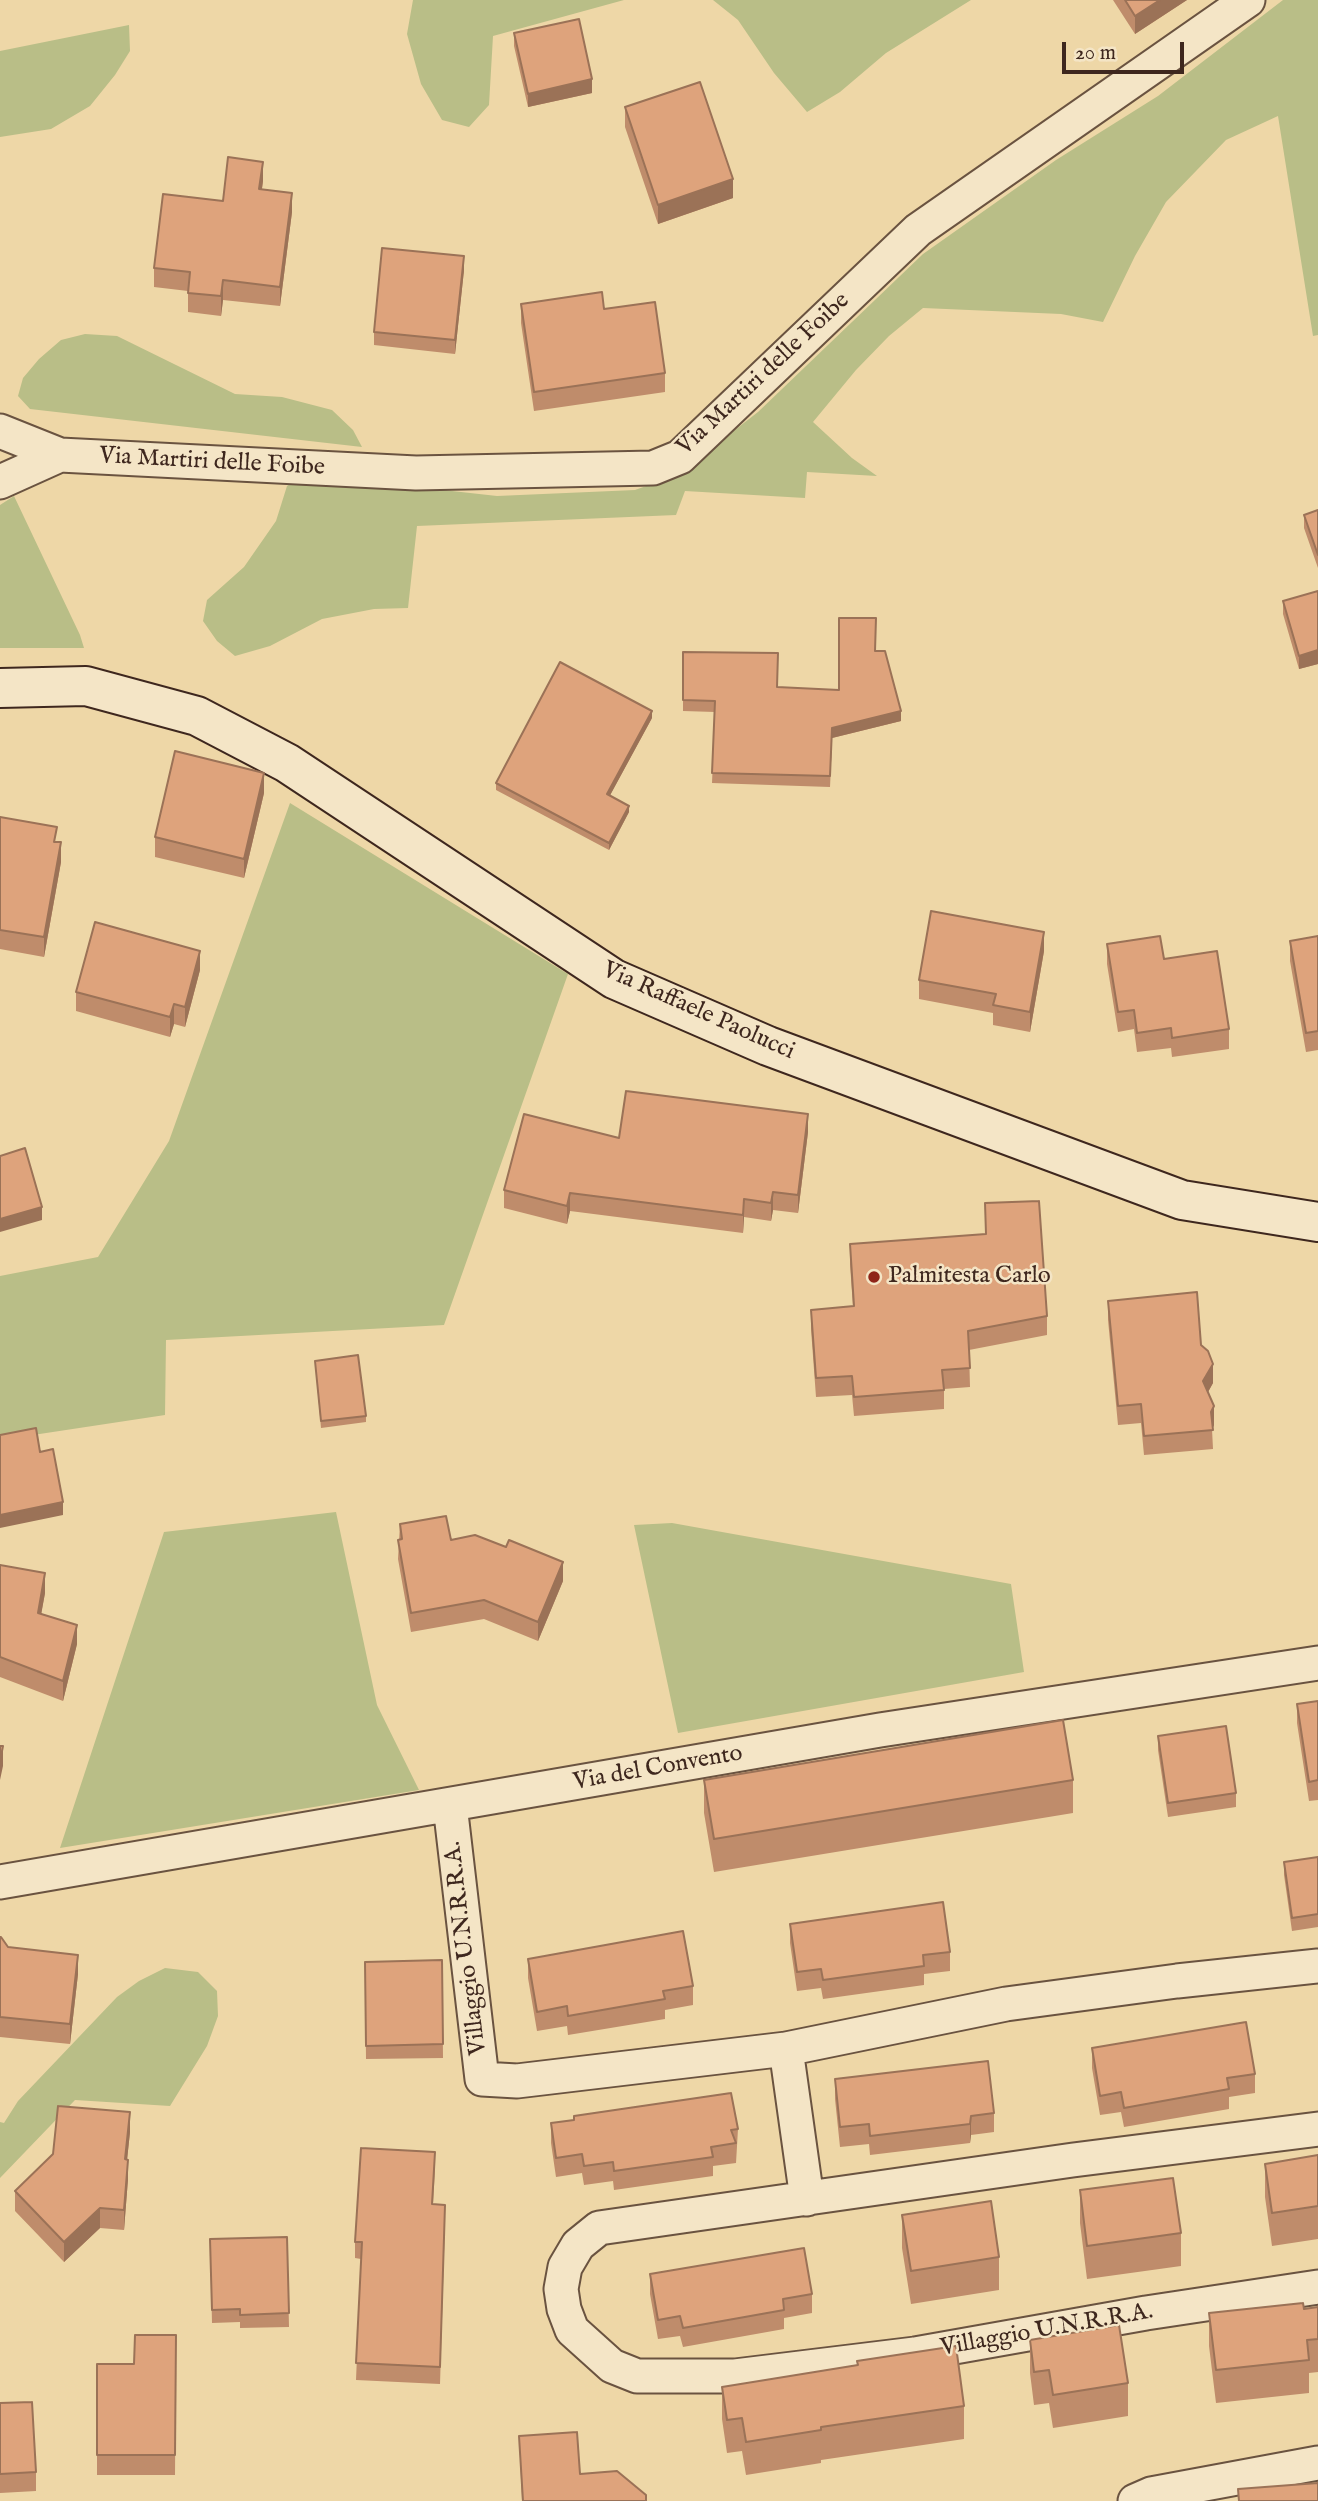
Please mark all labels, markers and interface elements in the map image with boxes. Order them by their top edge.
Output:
scale bar [1066,28,1188,72]
text: 20 m [1075,40,1116,67]
street label: Via Martiri delle Foibe [672,287,856,463]
street label: Via Martiri delle Foibe [99,443,325,483]
street label: Via Raffaele Paolucci [597,957,799,1067]
place label: Palmitesta Carlo [888,1263,1051,1291]
marker: Palmitesta Carlo [866,1269,882,1285]
street label: Via del Convento [571,1740,745,1798]
street label: Villaggio U.N.R.R.A. [440,1839,494,2057]
street label: Villaggio U.N.R.R.A. [938,2298,1156,2364]

